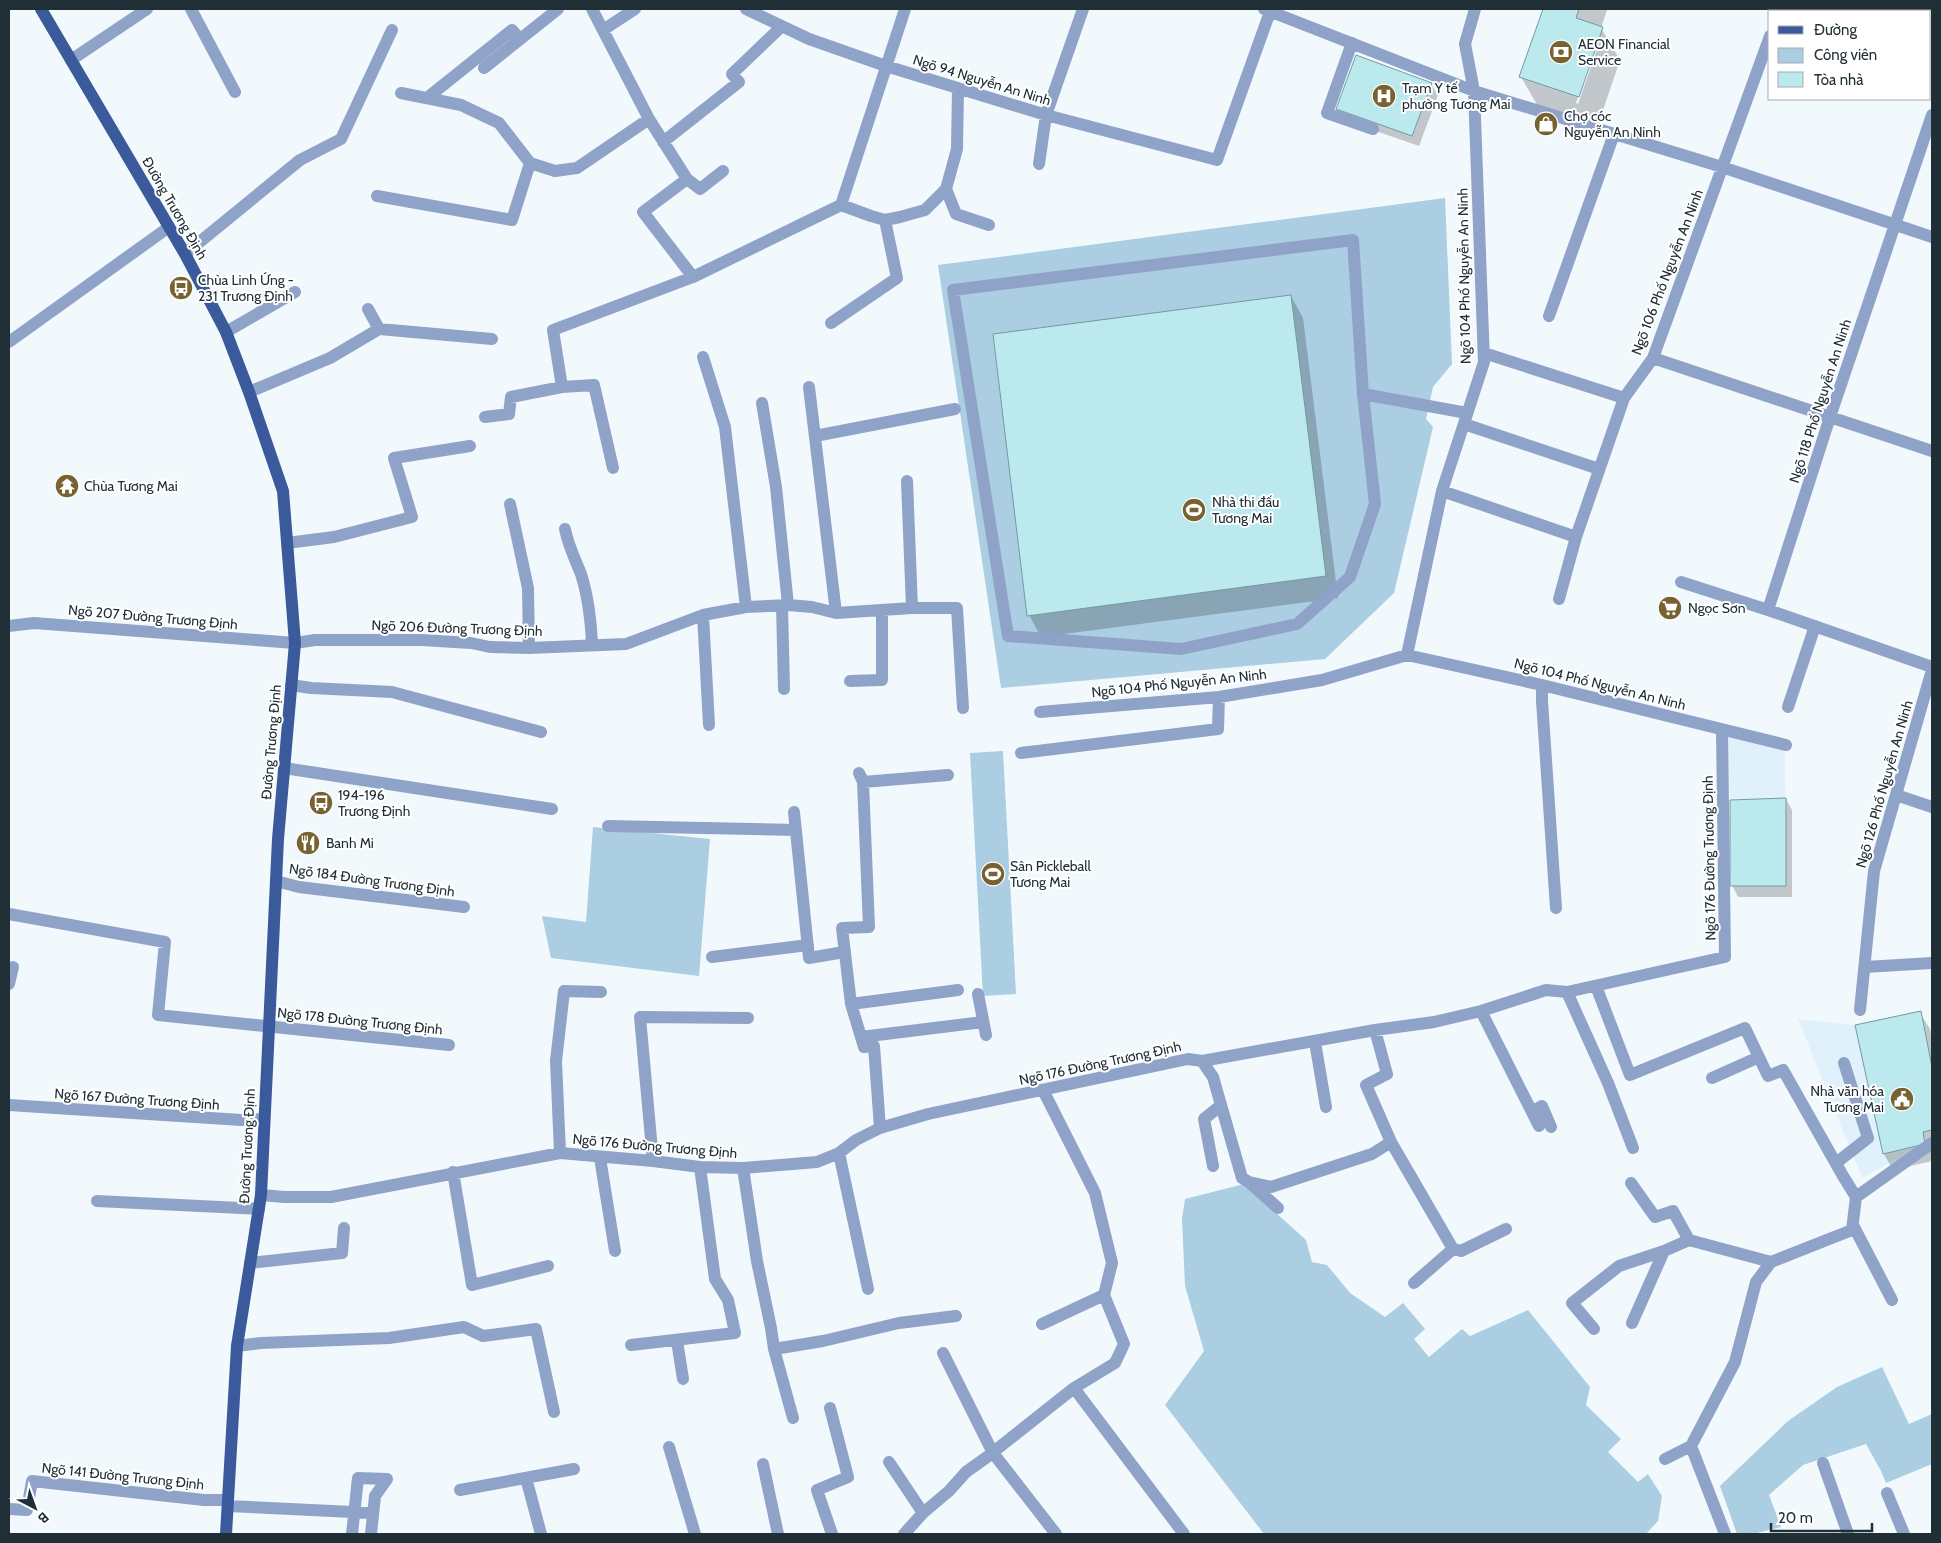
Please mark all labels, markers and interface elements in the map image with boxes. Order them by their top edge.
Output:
legend [1768,10,1931,100]
text: Đường [1814,21,1857,39]
place label: AEON Financial Service [1578,35,1671,69]
bank icon: AEON Financial Service [1548,39,1574,65]
text: Công viên [1814,46,1877,64]
street label: Ngõ 94 Nguyễn An Ninh [911,50,1053,110]
text: Tòa nhà [1814,71,1864,89]
place label: Trạm Y tế phường Tương Mai [1402,79,1511,113]
hospital icon: Trạm Y tế phường Tương Mai [1371,83,1397,109]
place label: Chợ cóc Nguyễn An Ninh [1564,107,1661,141]
shop icon: Chợ cóc Nguyễn An Ninh [1533,111,1559,137]
street label: Đường Trương Định [138,154,212,262]
street label: Ngõ 106 Phố Nguyễn An Ninh [1627,187,1707,357]
street label: Ngõ 104 Phố Nguyễn An Ninh [1453,188,1475,364]
place label: Chùa Linh Ứng - 231 Trương Định [198,271,294,305]
bus stop icon: Chùa Linh Ứng - 231 Trương Định [168,275,194,301]
street label: Ngõ 118 Phố Nguyễn An Ninh [1785,317,1855,485]
temple icon: Chùa Tương Mai [54,473,80,499]
place label: Chùa Tương Mai [84,477,178,495]
place label: Nhà thi đấu Tương Mai [1212,493,1279,527]
sports icon: Nhà thi đấu Tương Mai [1181,497,1207,523]
supermarket icon: Ngọc Sơn [1657,595,1683,621]
place label: Ngọc Sơn [1688,599,1746,617]
street label: Ngõ 207 Đường Trương Định [68,601,238,633]
street label: Ngõ 206 Đường Trương Định [371,616,543,640]
street label: Ngõ 104 Phố Nguyễn An Ninh [1512,654,1688,714]
street label: Ngõ 104 Phố Nguyễn An Ninh [1090,665,1268,701]
street label: Đường Trương Định [257,684,285,800]
street label: Ngõ 126 Phố Nguyễn An Ninh [1851,698,1917,870]
street label: Ngõ 176 Đường Trương Định [1699,775,1719,941]
place label: 194-196 Trương Định [338,786,410,820]
bus stop icon: 194-196 Trương Định [308,790,334,816]
restaurant icon: Banh Mi [295,830,321,856]
place label: Banh Mi [326,834,374,852]
place label: Sân Pickleball Tương Mai [1010,857,1092,891]
street label: Ngõ 184 Đường Trương Định [288,859,456,901]
sports icon: Sân Pickleball Tương Mai [980,861,1006,887]
street label: Ngõ 178 Đường Trương Định [276,1003,444,1039]
street label: Ngõ 176 Đường Trương Định [1017,1037,1183,1089]
place label: Nhà văn hóa Tương Mai [1810,1082,1884,1116]
street label: Ngõ 167 Đường Trương Định [54,1084,220,1114]
public building icon: Nhà văn hóa Tương Mai [1889,1086,1915,1112]
street label: Đường Trương Định [235,1088,259,1204]
street label: Ngõ 176 Đường Trương Định [572,1130,738,1162]
street label: Ngõ 141 Đường Trương Định [41,1459,205,1493]
north arrow [10,1483,60,1533]
scale bar [1771,1500,1872,1532]
text: B [34,1508,53,1528]
text: 20 m [1778,1509,1813,1527]

